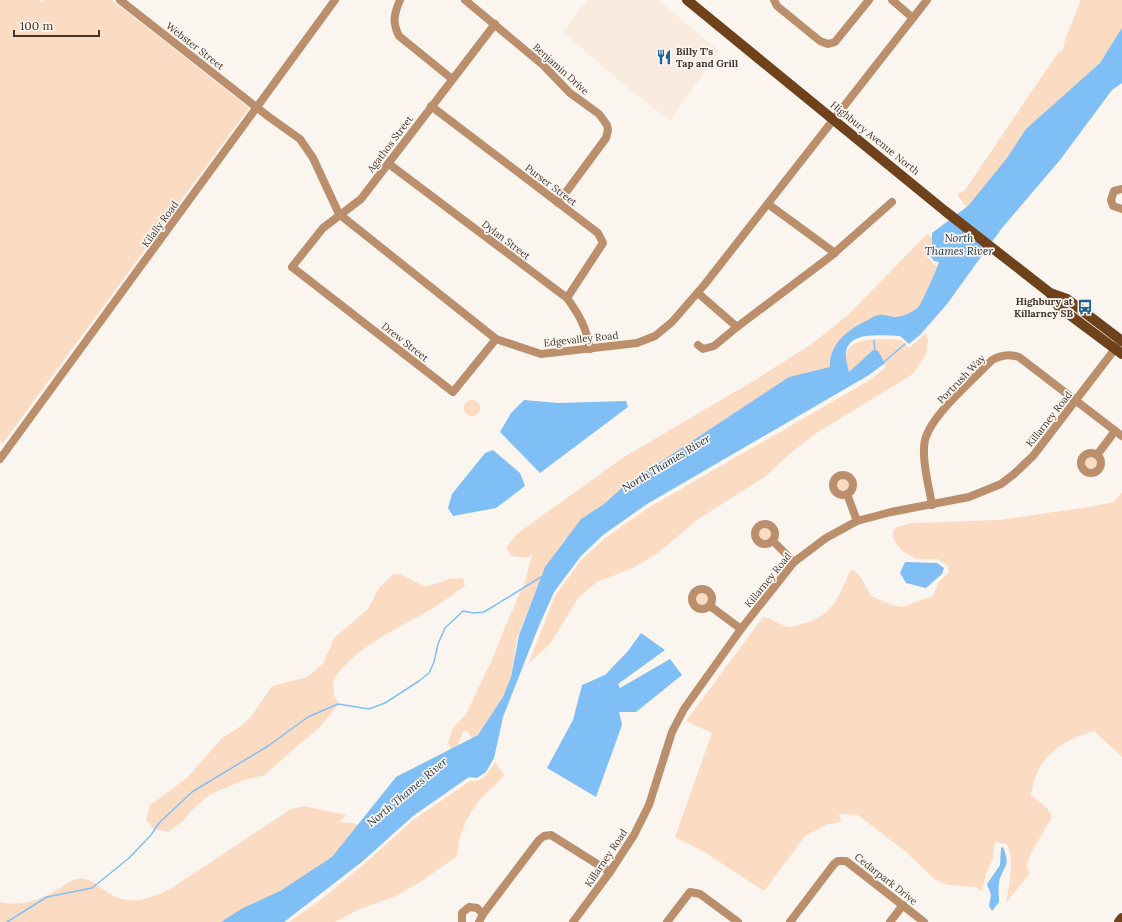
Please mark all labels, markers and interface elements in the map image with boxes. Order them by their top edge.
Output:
scale bar [14,12,99,38]
text: 100 m [20,18,53,33]
street label: Webster Street [163,19,227,73]
street label: Benjamin Drive [530,40,592,98]
place label: Billy T's Tap and Grill [676,45,738,70]
restaurant icon: Billy T's Tap and Grill [655,48,673,66]
street label: Highbury Avenue North [828,98,922,178]
street label: Agathos Street [364,113,416,176]
street label: Purser Street [522,161,580,209]
street label: Kilally Road [139,198,181,250]
street label: Dylan Street [479,217,533,263]
water label: North Thames River [925,231,994,258]
place label: Highbury at Killarney SB [1014,295,1074,320]
bus stop icon: Highbury at Killarney SB [1076,298,1094,316]
street label: Drew Street [379,320,431,364]
street label: Edgevalley Road [543,329,619,349]
street label: Portrush Way [934,351,988,406]
street label: Killarney Road [1023,389,1075,449]
water label: North Thames River [619,431,713,495]
street label: Killarney Road [742,550,794,610]
water label: North Thames River [364,754,451,830]
street label: Killarney Road [582,827,630,889]
street label: Cedarpark Drive [852,850,921,908]

